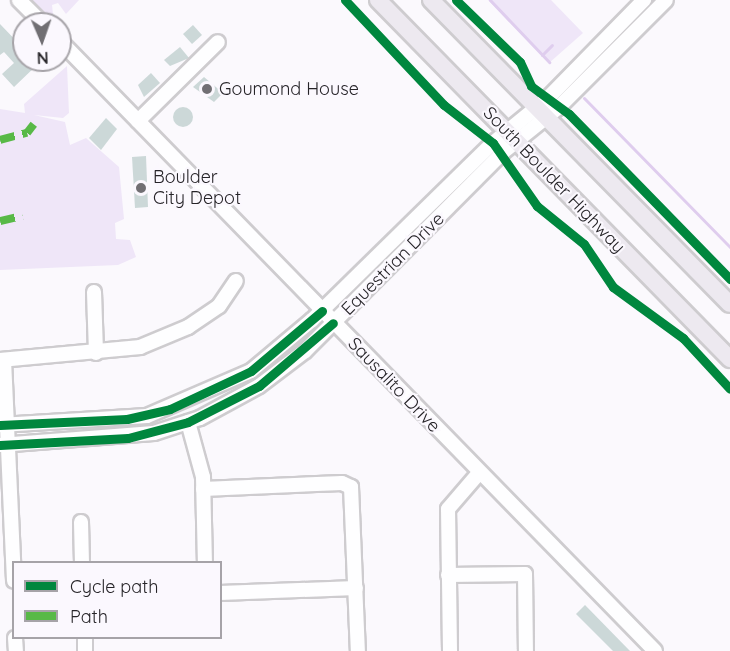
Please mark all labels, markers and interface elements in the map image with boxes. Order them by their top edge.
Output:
north arrow [12,12,72,72]
text: N [36,48,49,68]
place label: Goumond House [219,78,359,100]
marker: Goumond House [200,82,214,96]
street label: South Boulder Highway [478,102,630,258]
place label: Boulder City Depot [153,167,241,210]
marker: Boulder City Depot [134,181,148,195]
street label: Equestrian Drive [337,208,449,320]
street label: Sausalito Drive [343,333,445,437]
legend [12,561,222,639]
text: Cycle path [70,575,158,598]
text: Path [70,605,108,628]

